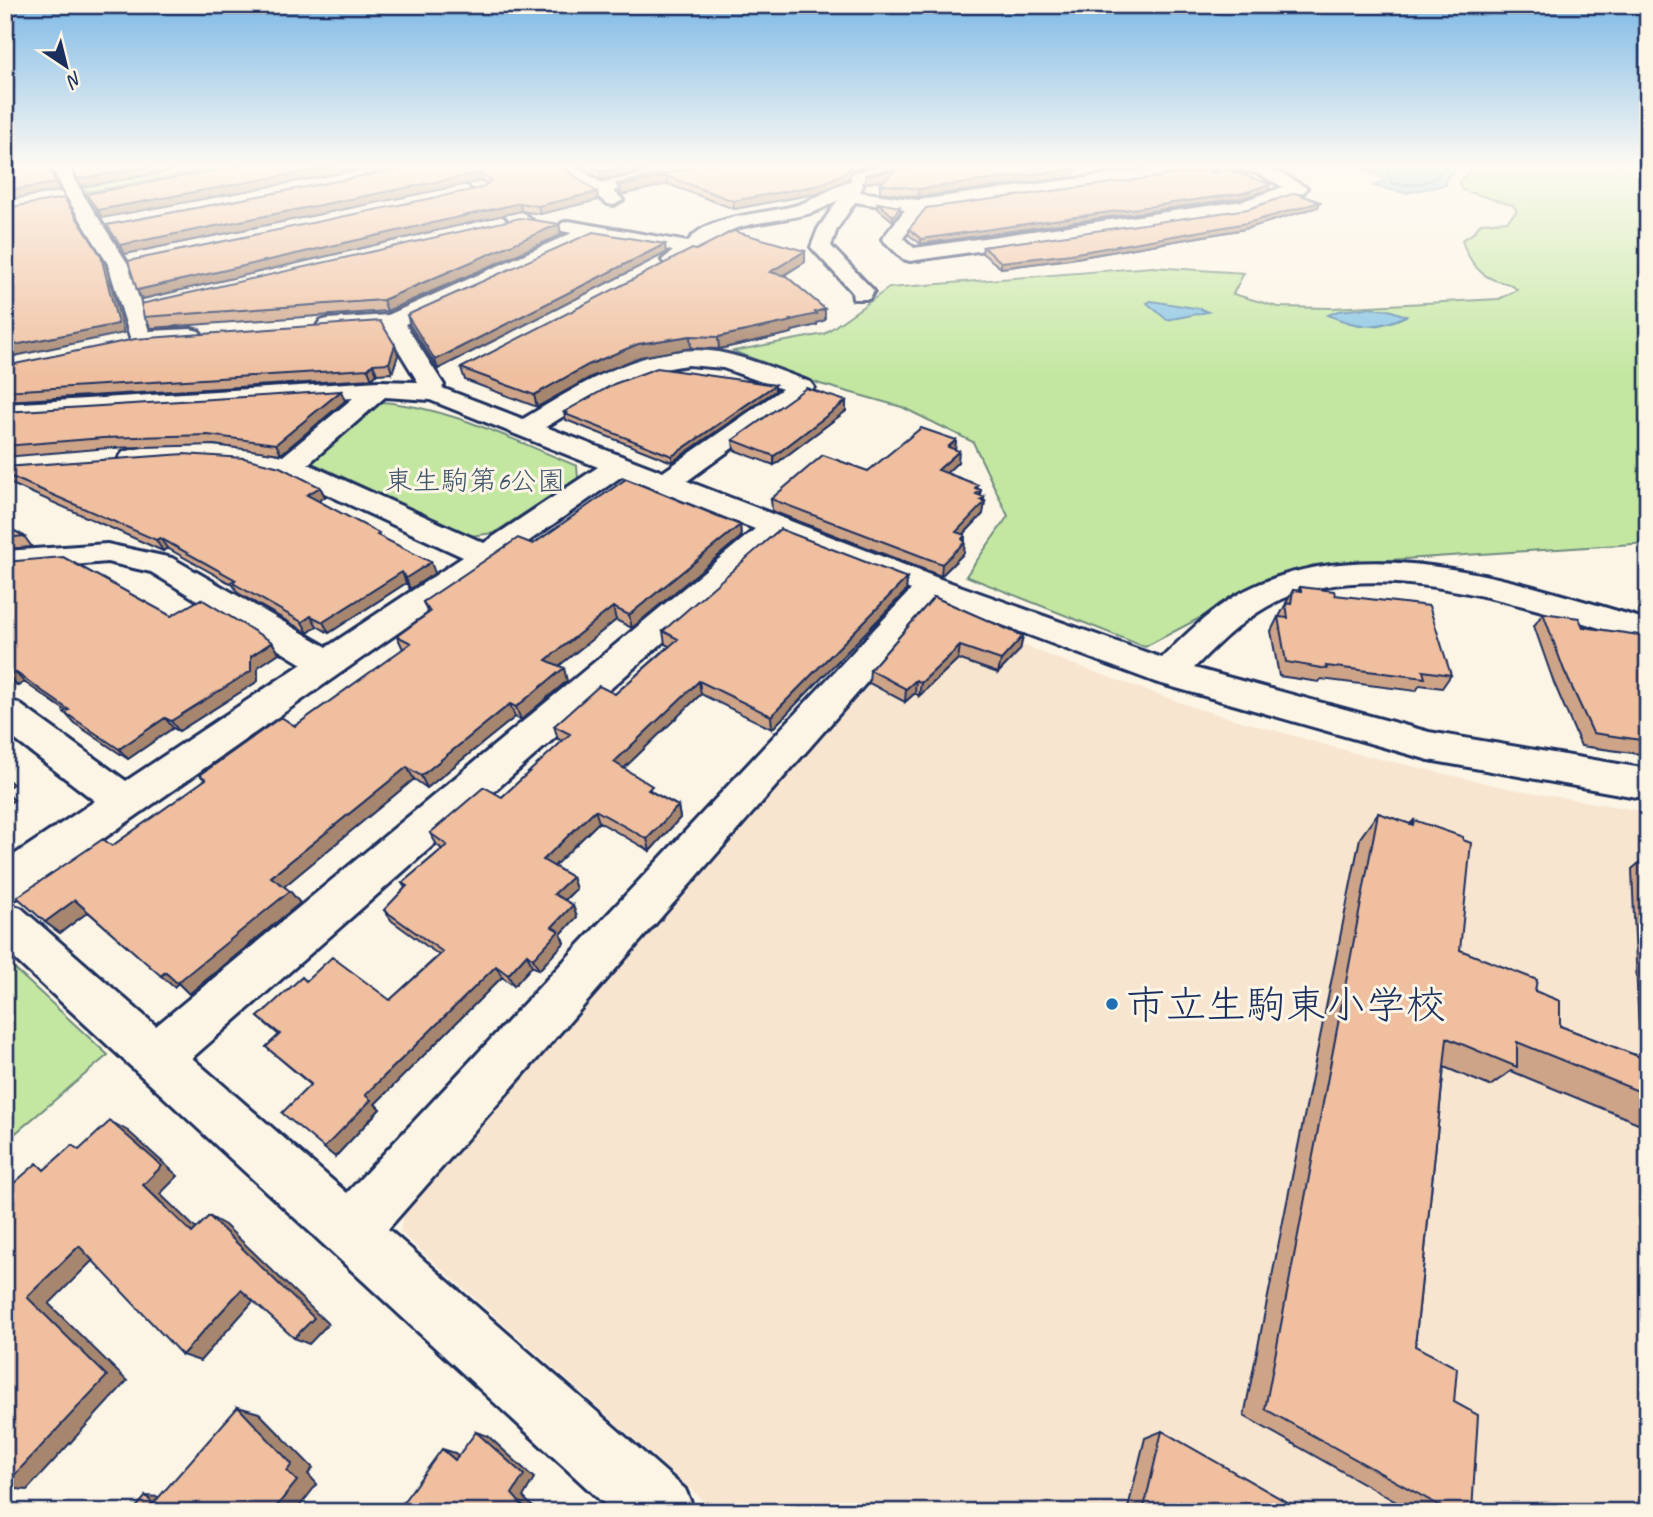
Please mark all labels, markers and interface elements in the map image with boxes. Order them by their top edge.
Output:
north arrow [32,32,102,102]
text: N [61,66,87,94]
park label: 東生駒第6公園 [385,463,565,498]
place label: 市立生駒東小学校 [1126,980,1446,1030]
marker: 市立生駒東小学校 [1104,996,1120,1012]

